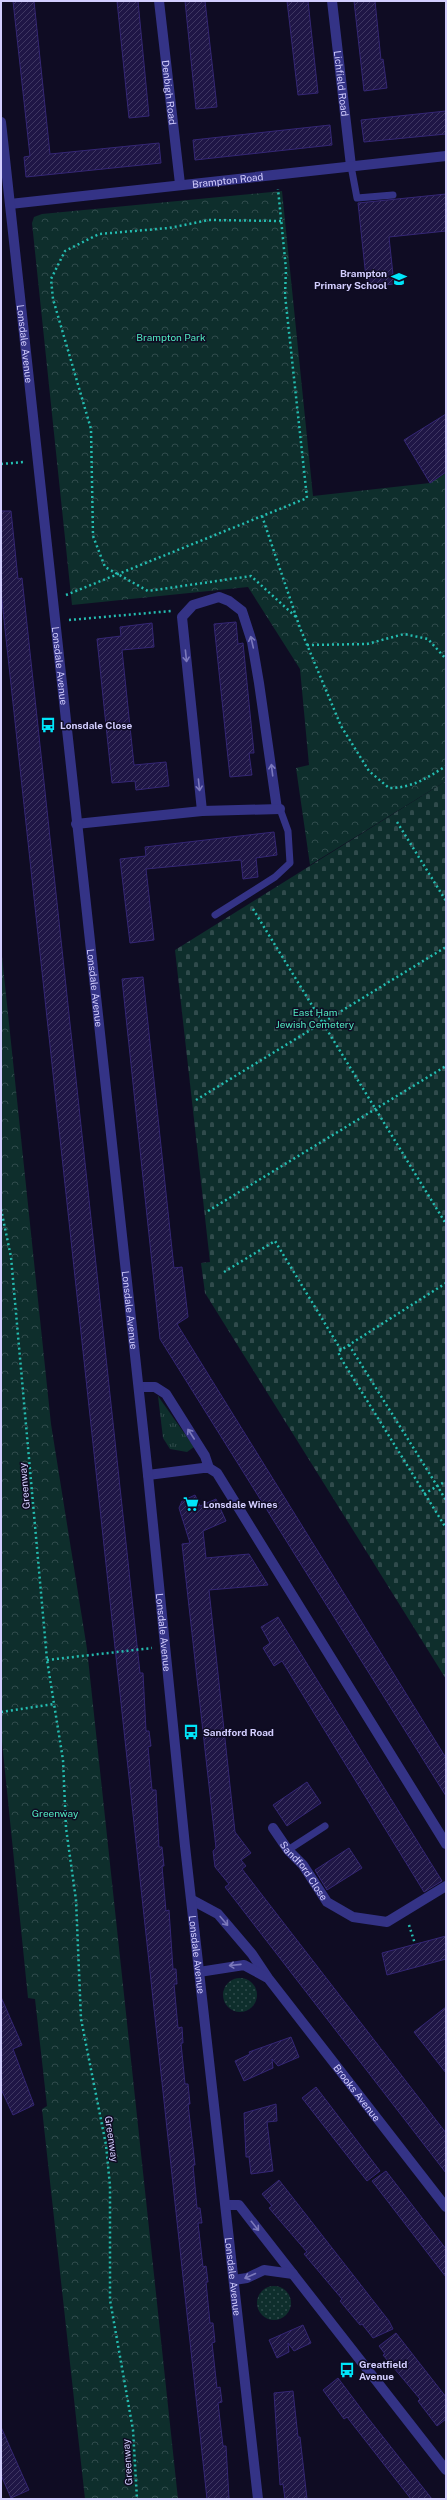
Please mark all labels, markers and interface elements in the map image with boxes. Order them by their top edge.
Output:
street label: Lichfield Road [332,50,351,117]
street label: Denbigh Road [160,59,179,125]
street label: Brampton Road [191,170,264,190]
place label: Brampton Primary School [314,267,387,291]
school or university icon: Brampton Primary School [390,270,408,288]
street label: Lonsdale Avenue [15,304,35,384]
park label: Brampton Park [136,331,206,343]
street label: Lonsdale Avenue [50,626,70,706]
one-way arrow [247,636,255,649]
one-way arrow [182,649,190,662]
bus stop icon: Lonsdale Close [39,716,57,734]
place label: Lonsdale Close [60,719,132,731]
one-way arrow [268,764,276,777]
one-way arrow [196,778,203,791]
street label: Lonsdale Avenue [85,948,105,1028]
park label: East Ham Jewish Cemetery [276,1006,355,1030]
street label: Lonsdale Avenue [120,1270,140,1350]
one-way arrow [187,1428,196,1439]
street label: Greenway [16,1462,32,1510]
supermarket icon: Lonsdale Wines [182,1495,200,1513]
place label: Lonsdale Wines [203,1498,278,1510]
street label: Lonsdale Avenue [154,1592,174,1672]
bus stop icon: Sandford Road [182,1723,200,1741]
place label: Sandford Road [203,1726,274,1738]
park label: Greenway [32,1807,79,1819]
street label: Sandford Close [278,1839,331,1903]
street label: Lonsdale Avenue [187,1915,208,1995]
one-way arrow [220,1916,229,1927]
one-way arrow [229,1962,242,1969]
street label: Brooks Avenue [331,2062,383,2124]
street label: Greenway [103,2115,121,2163]
one-way arrow [251,2220,260,2231]
street label: Lonsdale Avenue [223,2237,244,2317]
one-way arrow [244,2273,256,2280]
place label: Greatfield Avenue [359,2358,407,2382]
bus stop icon: Greatfield Avenue [338,2361,356,2379]
street label: Greenway [119,2438,135,2486]

